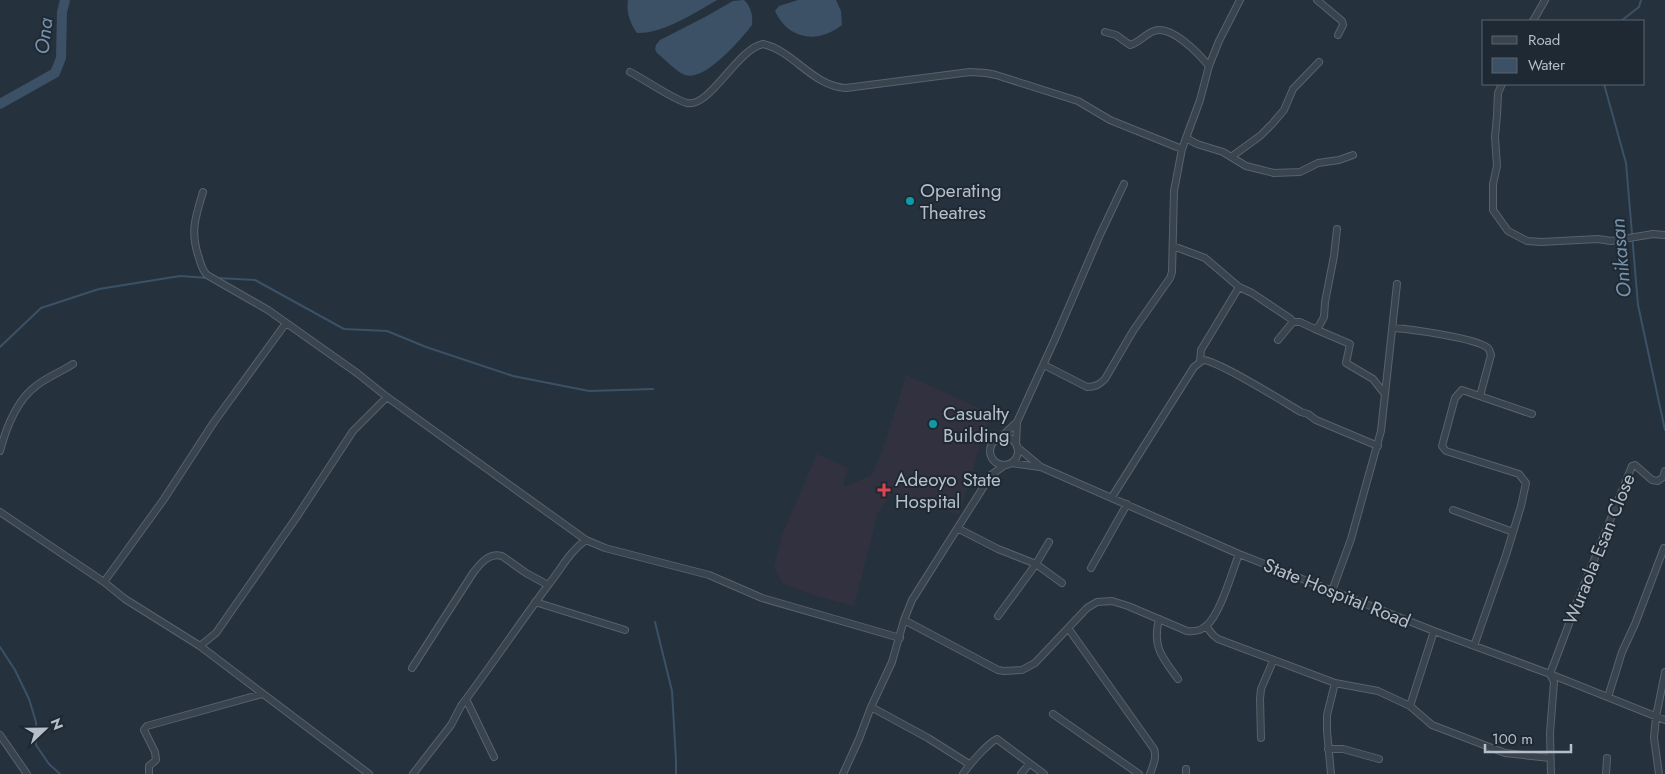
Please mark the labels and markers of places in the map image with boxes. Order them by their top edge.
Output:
place label: Operating Theatres [920,177,1002,226]
marker: Operating Theatres [904,195,916,207]
place label: Casualty Building [943,400,1010,449]
marker: Casualty Building [927,418,939,430]
place label: Adeoyo State Hospital [895,466,1001,515]
marker: Adeoyo State Hospital [877,483,891,497]

